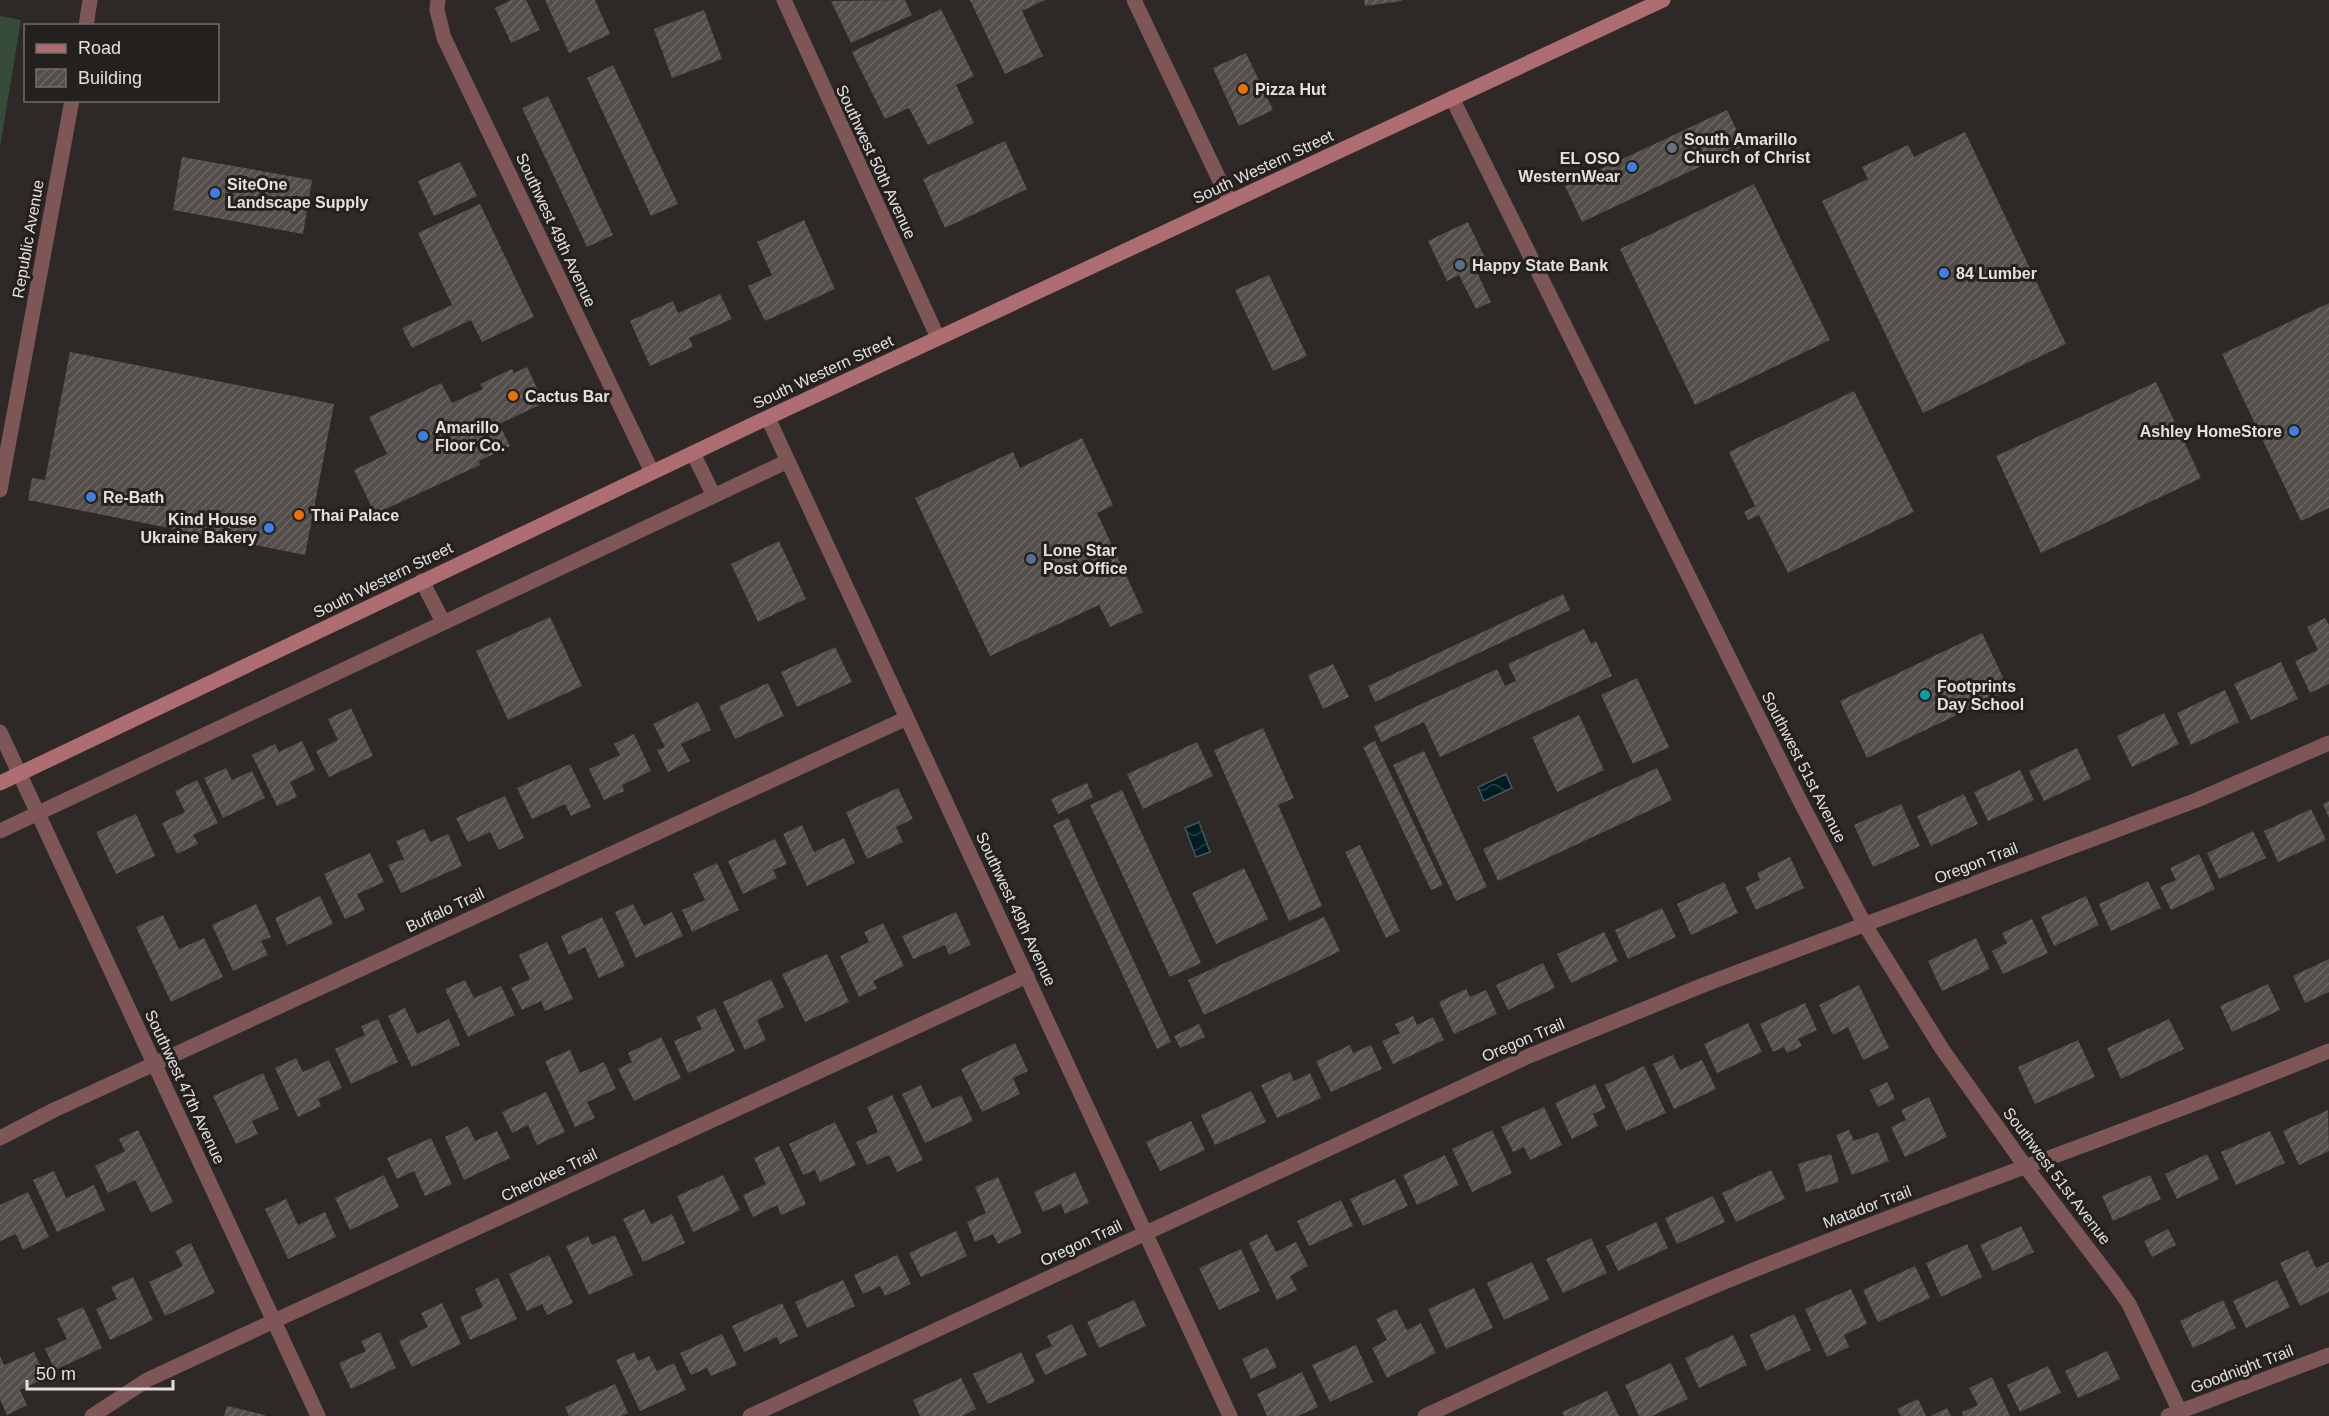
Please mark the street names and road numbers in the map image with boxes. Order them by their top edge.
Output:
street label: Southwest 50th Avenue [833,82,919,242]
street label: South Western Street [1190,127,1336,207]
street label: Southwest 49th Avenue [513,150,599,310]
street label: Republic Avenue [9,178,47,299]
street label: South Western Street [750,332,896,412]
street label: South Western Street [311,539,456,621]
street label: Southwest 51st Avenue [1759,689,1850,845]
street label: Southwest 49th Avenue [973,829,1059,989]
street label: Oregon Trail [1932,839,2020,887]
street label: Buffalo Trail [403,885,487,935]
street label: Southwest 47th Avenue [142,1007,228,1167]
street label: Oregon Trail [1479,1015,1567,1065]
street label: Southwest 51st Avenue [2000,1104,2114,1248]
street label: Cherokee Trail [498,1145,600,1205]
street label: Matador Trail [1820,1182,1914,1232]
street label: Oregon Trail [1038,1217,1124,1269]
street label: Goodnight Trail [2188,1342,2296,1396]

